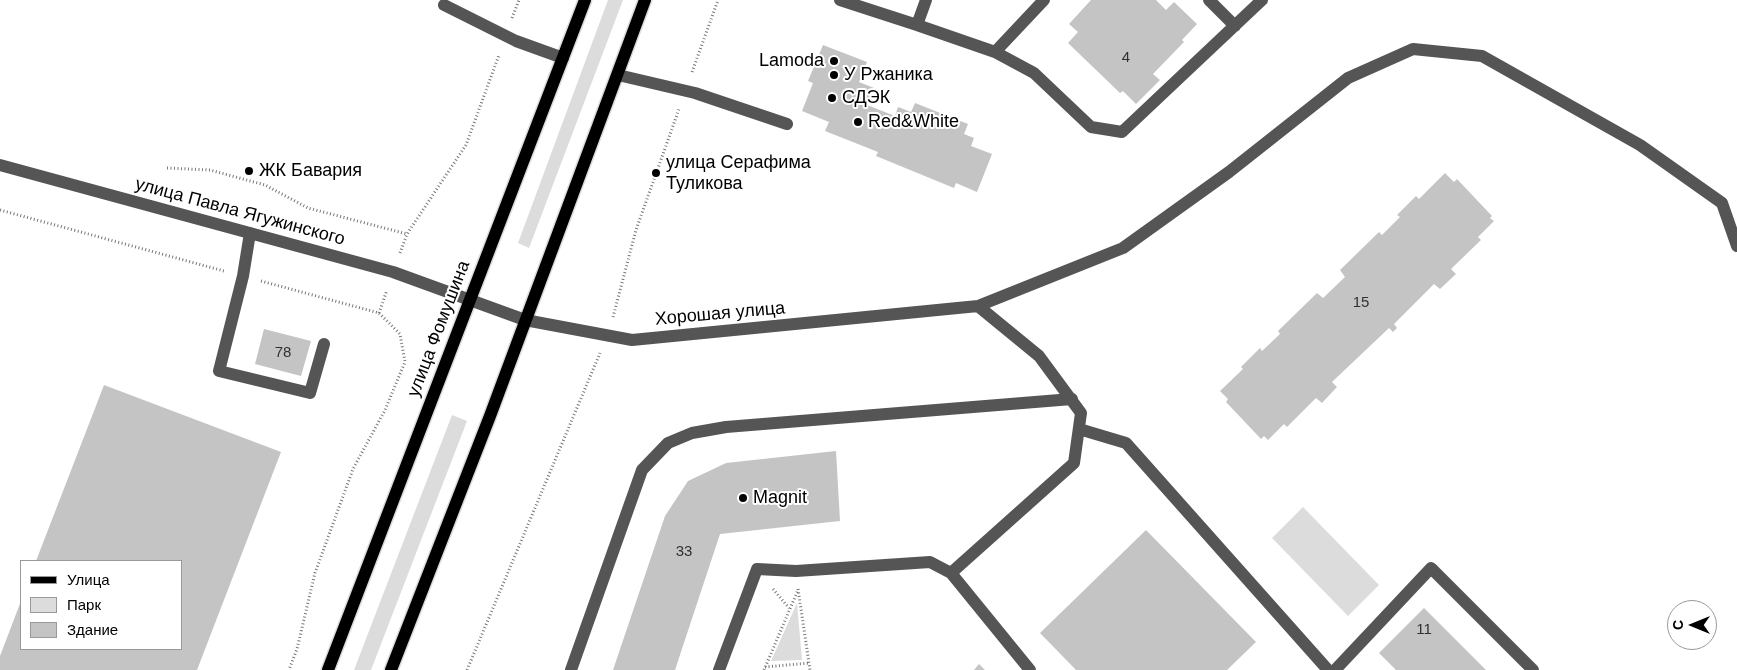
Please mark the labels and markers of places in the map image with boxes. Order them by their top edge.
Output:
place label: Lamoda [759,50,824,72]
marker: Lamoda [828,55,840,67]
place label: У Ржаника [844,64,933,86]
marker: У Ржаника [828,69,840,81]
place label: СДЭК [842,87,890,109]
marker: СДЭК [826,92,838,104]
place label: Red&White [868,111,959,133]
marker: Red&White [852,116,864,128]
place label: улица Серафима Туликова [666,152,811,194]
place label: ЖК Бавария [259,160,362,182]
marker: ЖК Бавария [243,165,255,177]
marker: улица Серафима Туликова [650,167,662,179]
place label: Magnit [753,487,807,509]
marker: Magnit [737,492,749,504]

